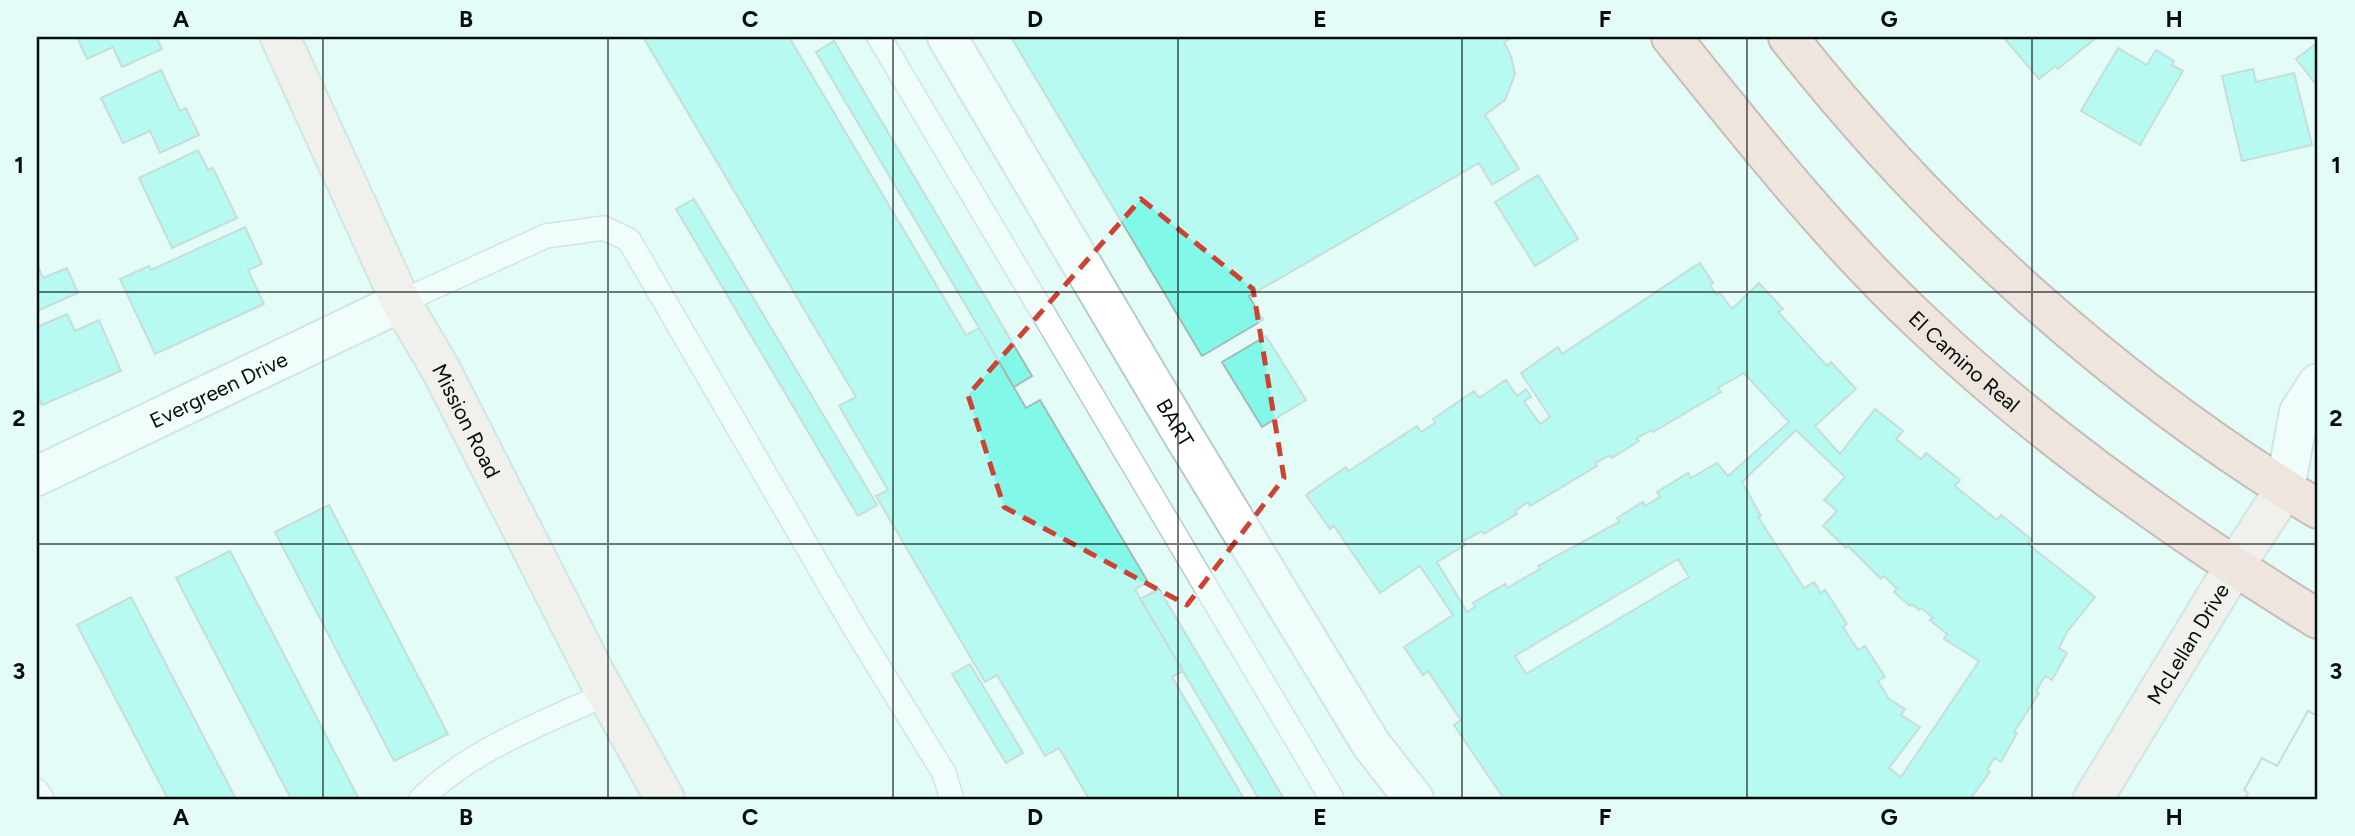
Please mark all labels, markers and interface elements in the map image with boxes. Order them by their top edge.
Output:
text: A [173,5,190,33]
text: B [459,5,473,33]
text: C [742,5,759,33]
text: D [1027,5,1043,33]
text: E [1313,5,1327,33]
text: F [1599,5,1612,33]
text: G [1880,5,1898,33]
text: H [2165,5,2183,33]
text: 1 [14,151,24,179]
text: 1 [2331,151,2341,179]
street label: El Camino Real [1904,305,2025,417]
street label: Evergreen Drive [145,346,291,433]
street label: Mission Road [427,359,506,482]
street label: BART [1152,394,1200,451]
text: 2 [12,404,26,432]
text: 2 [2329,404,2343,432]
street label: McLellan Drive [2141,578,2234,709]
text: 3 [13,657,25,685]
text: 3 [2330,657,2342,685]
text: A [173,803,190,831]
text: B [459,803,473,831]
text: C [742,803,759,831]
text: D [1027,803,1043,831]
text: E [1313,803,1327,831]
text: F [1599,803,1612,831]
text: G [1880,803,1898,831]
text: H [2165,803,2183,831]

